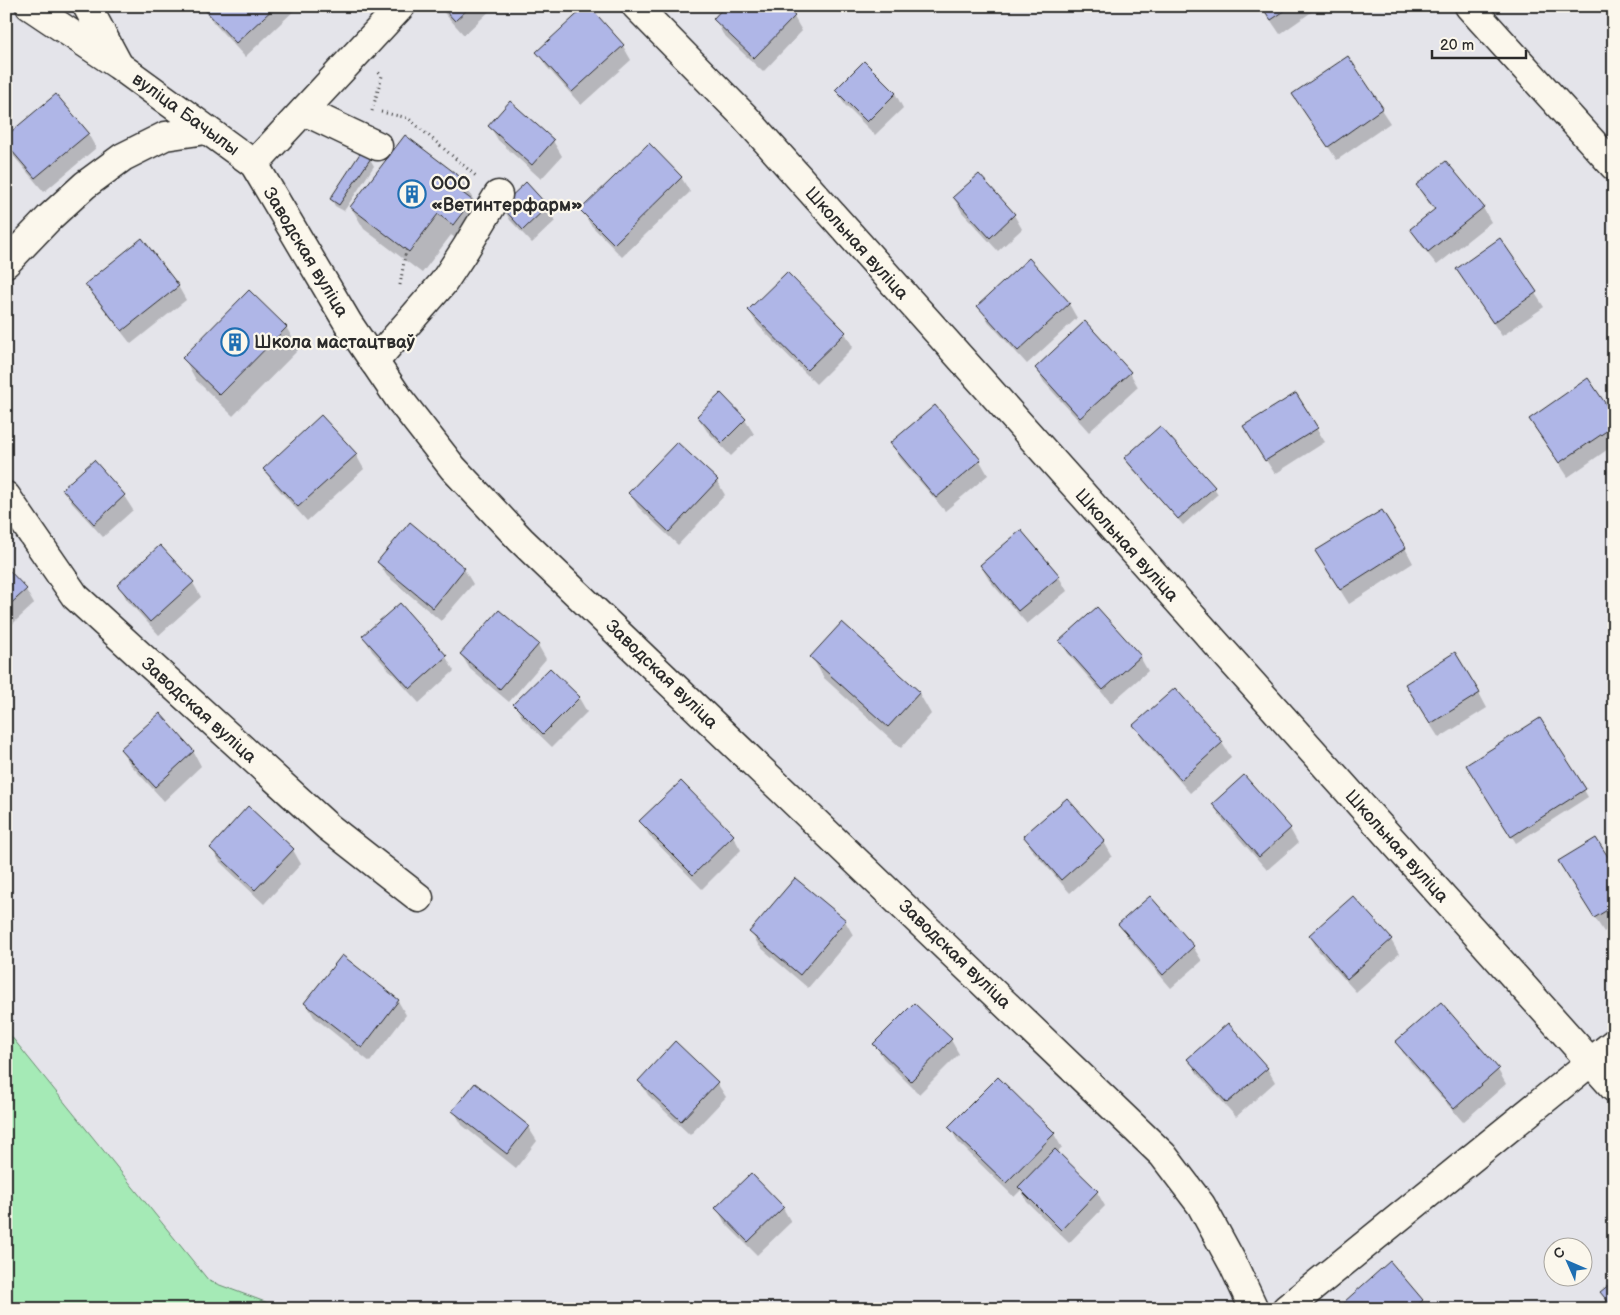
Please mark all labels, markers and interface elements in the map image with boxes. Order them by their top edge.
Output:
scale bar [1432,28,1526,60]
text: 20 m [1440,36,1474,55]
street label: вуліца Бачылы [128,69,243,160]
place label: ООО «Ветинтерфарм» [431,174,583,216]
building icon: ООО «Ветинтерфарм» [397,179,427,209]
street label: Школьная вуліца [801,183,913,304]
street label: Заводская вуліца [259,184,353,321]
building icon: Школа мастацтваў [220,327,250,357]
place label: Школа мастацтваў [254,332,415,353]
street label: Школьная вуліца [1071,485,1183,606]
street label: Заводская вуліца [601,616,722,733]
street label: Заводская вуліца [137,653,261,768]
street label: Школьная вуліца [1341,786,1453,907]
street label: Заводская вуліца [894,896,1015,1013]
north arrow [1542,1238,1592,1288]
text: С [1550,1244,1569,1263]

